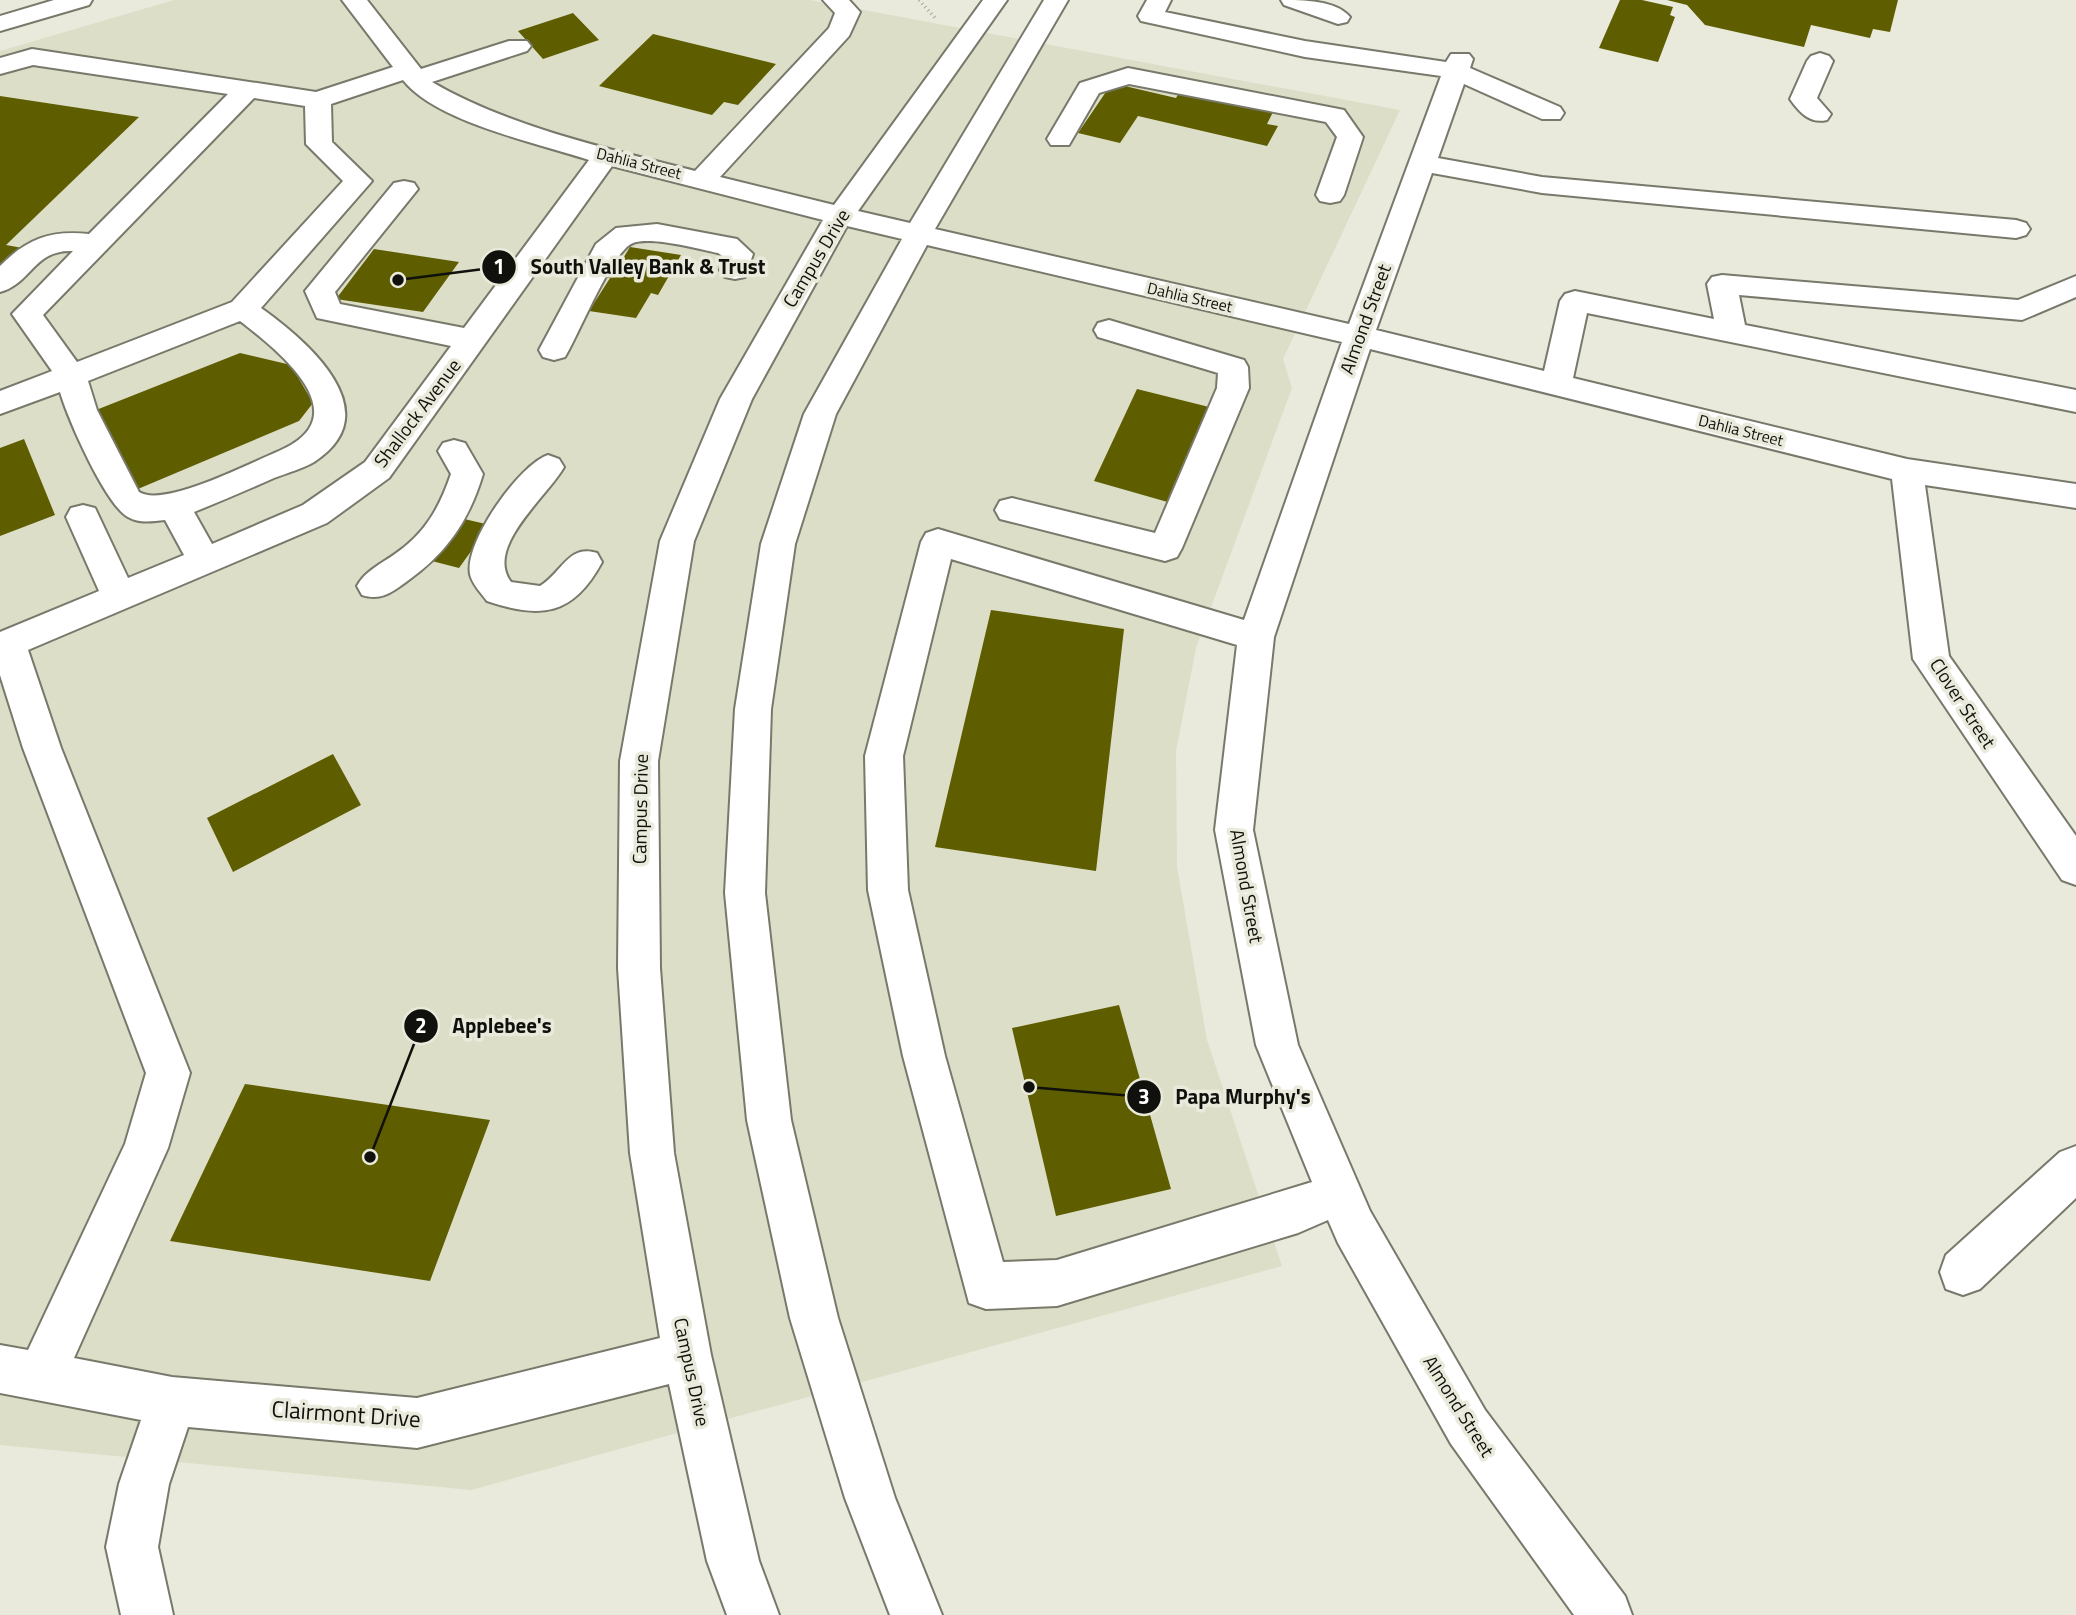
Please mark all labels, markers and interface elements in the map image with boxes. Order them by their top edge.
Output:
street label: Dahlia Street [594,141,684,185]
street label: Campus Drive [775,203,856,313]
callout: South Valley Bank & Trust [482,246,780,288]
text: 1 [493,250,505,282]
text: South Valley Bank & Trust [531,250,766,282]
street label: Almond Street [1331,260,1398,378]
street label: Dahlia Street [1145,276,1235,319]
street label: Shallock Avenue [366,352,467,473]
street label: Dahlia Street [1696,408,1786,452]
street label: Clover Street [1923,652,2004,754]
street label: Campus Drive [624,754,655,864]
street label: Almond Street [1223,827,1272,945]
callout: Applebee's [403,1005,566,1047]
text: 2 [415,1009,427,1041]
text: Applebee's [452,1009,552,1041]
callout: Papa Murphy's [1126,1076,1325,1118]
text: 3 [1138,1080,1150,1112]
text: Papa Murphy's [1175,1080,1311,1112]
street label: Campus Drive [667,1315,718,1429]
street label: Almond Street [1417,1349,1502,1462]
street label: Clairmont Drive [270,1391,422,1436]

